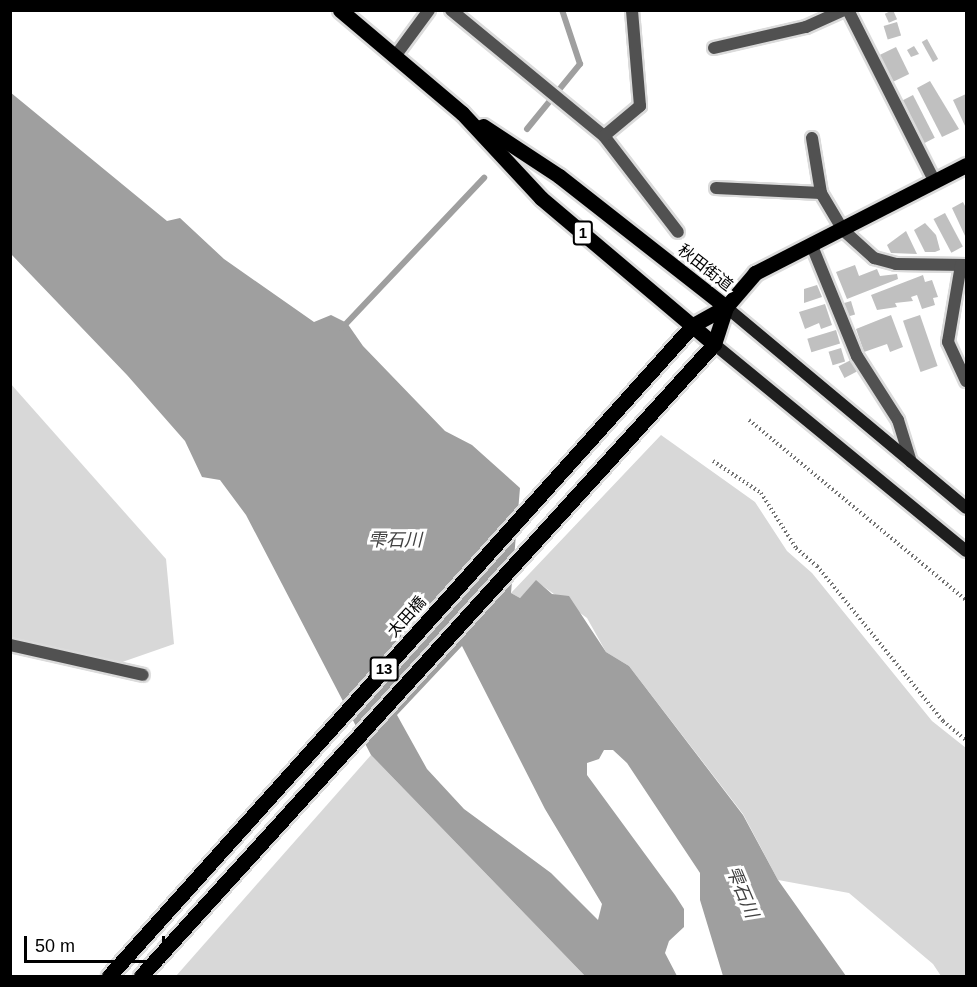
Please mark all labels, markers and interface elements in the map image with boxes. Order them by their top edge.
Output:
road number: 1 [572,221,594,245]
street label: 秋田街道 [674,241,736,295]
water label: 雫石川 [368,529,422,551]
street label: 太田橋 [384,593,430,641]
road number: 13 [369,657,399,681]
water label: 雫石川 [722,863,762,921]
scale bar [27,924,168,962]
text: 50 m [35,936,75,956]

